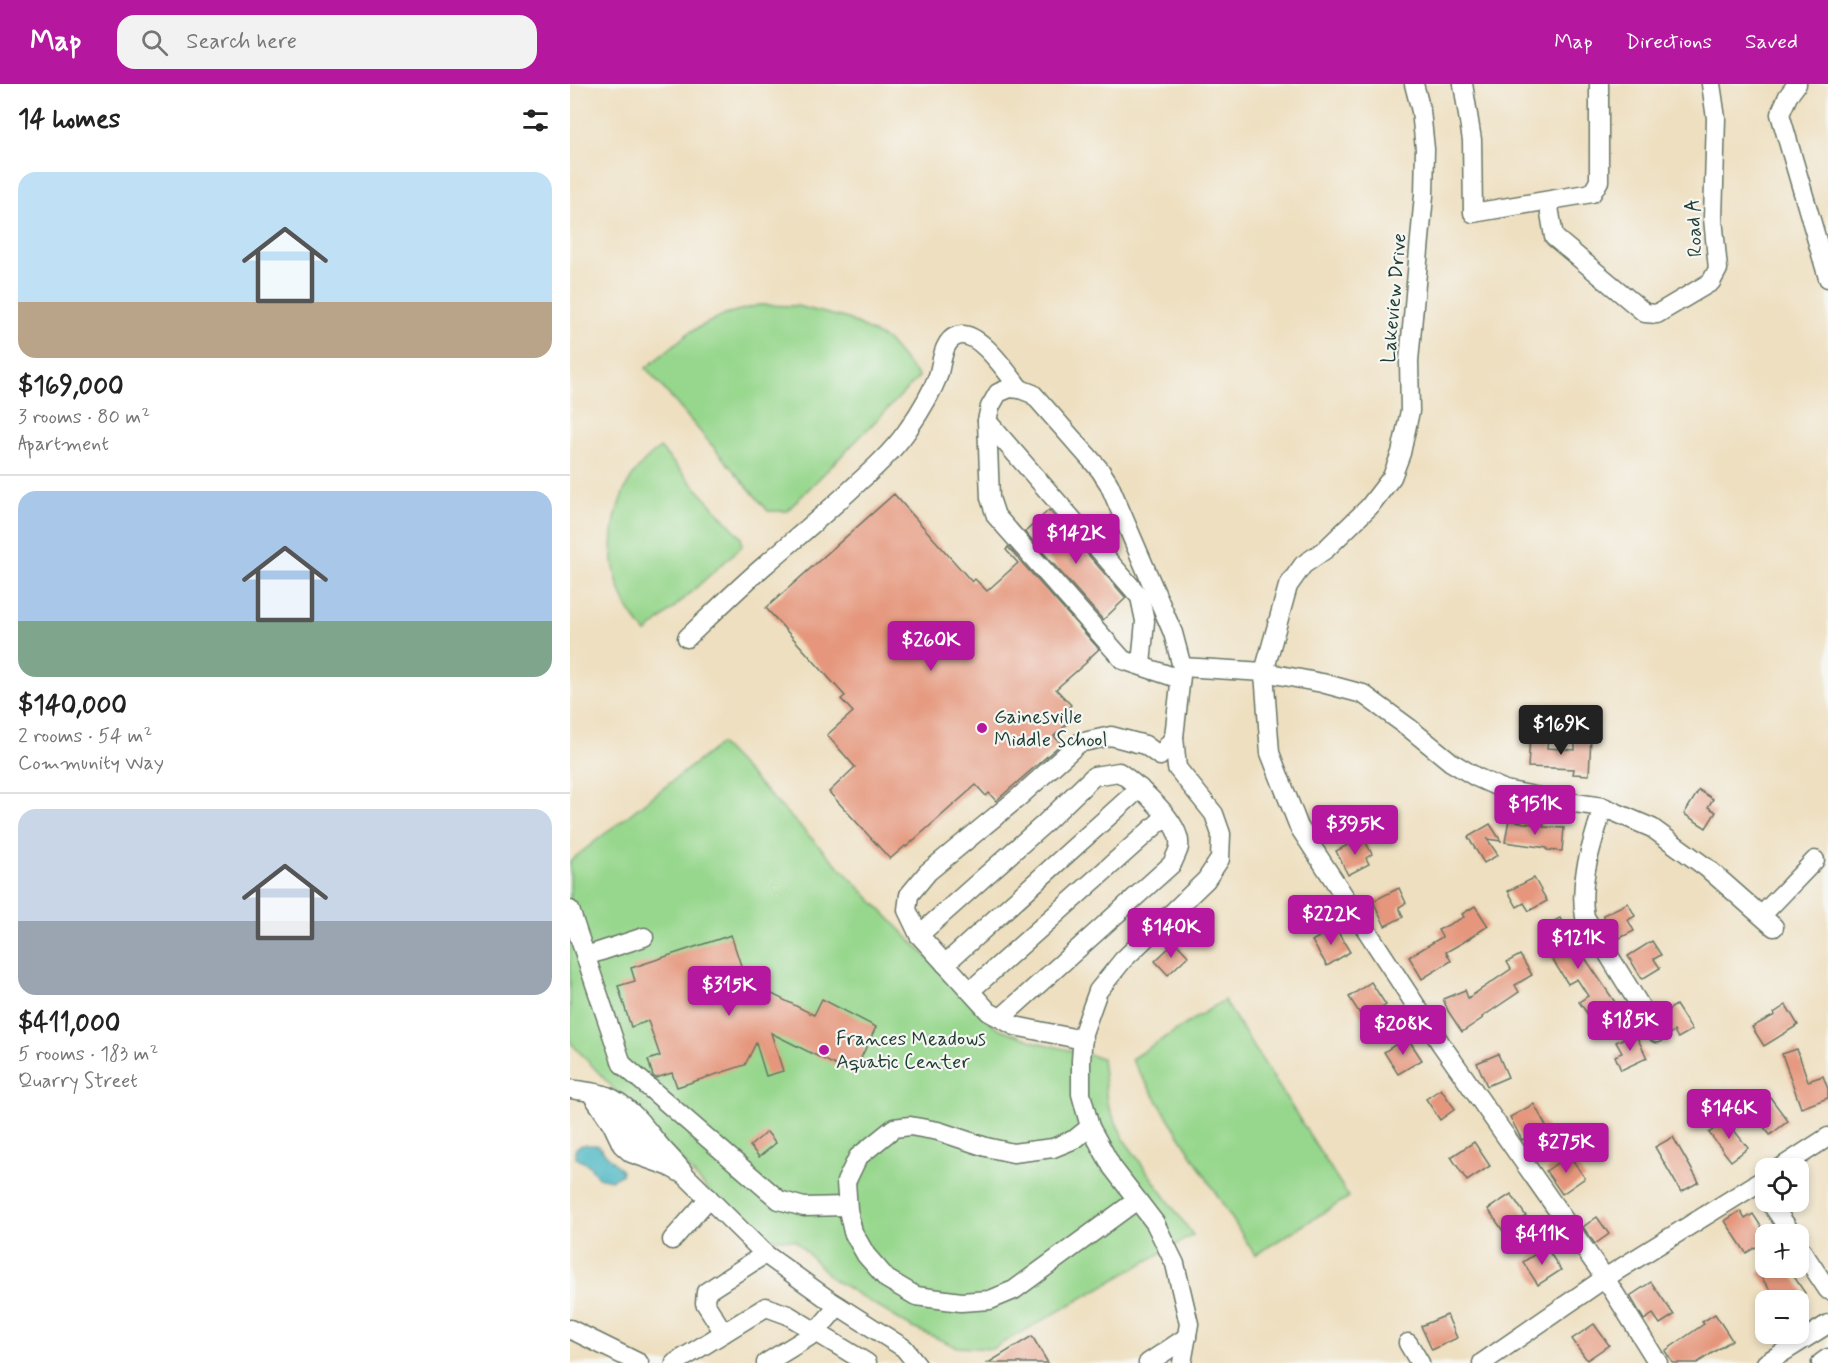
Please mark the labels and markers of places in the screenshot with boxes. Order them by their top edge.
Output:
pin: $142K [1034,514,1118,565]
pin: $260K [889,621,973,672]
place label: Gainesville Middle School [994,704,1107,754]
pin: $169K [1519,705,1603,756]
marker: Gainesville Middle School [975,721,989,735]
pin: $151K [1493,785,1577,836]
pin: $395K [1313,805,1397,856]
pin: $222K [1289,895,1373,946]
pin: $140K [1129,908,1213,959]
pin: $121K [1536,919,1620,970]
pin: $315K [687,966,771,1017]
pin: $185K [1588,1001,1672,1052]
pin: $208K [1361,1005,1445,1056]
place label: Frances Meadows Aquatic Center [836,1026,986,1076]
marker: Frances Meadows Aquatic Center [817,1043,831,1057]
pin: $146K [1687,1089,1771,1140]
pin: $275K [1524,1123,1608,1174]
pin: $411K [1500,1215,1584,1266]

